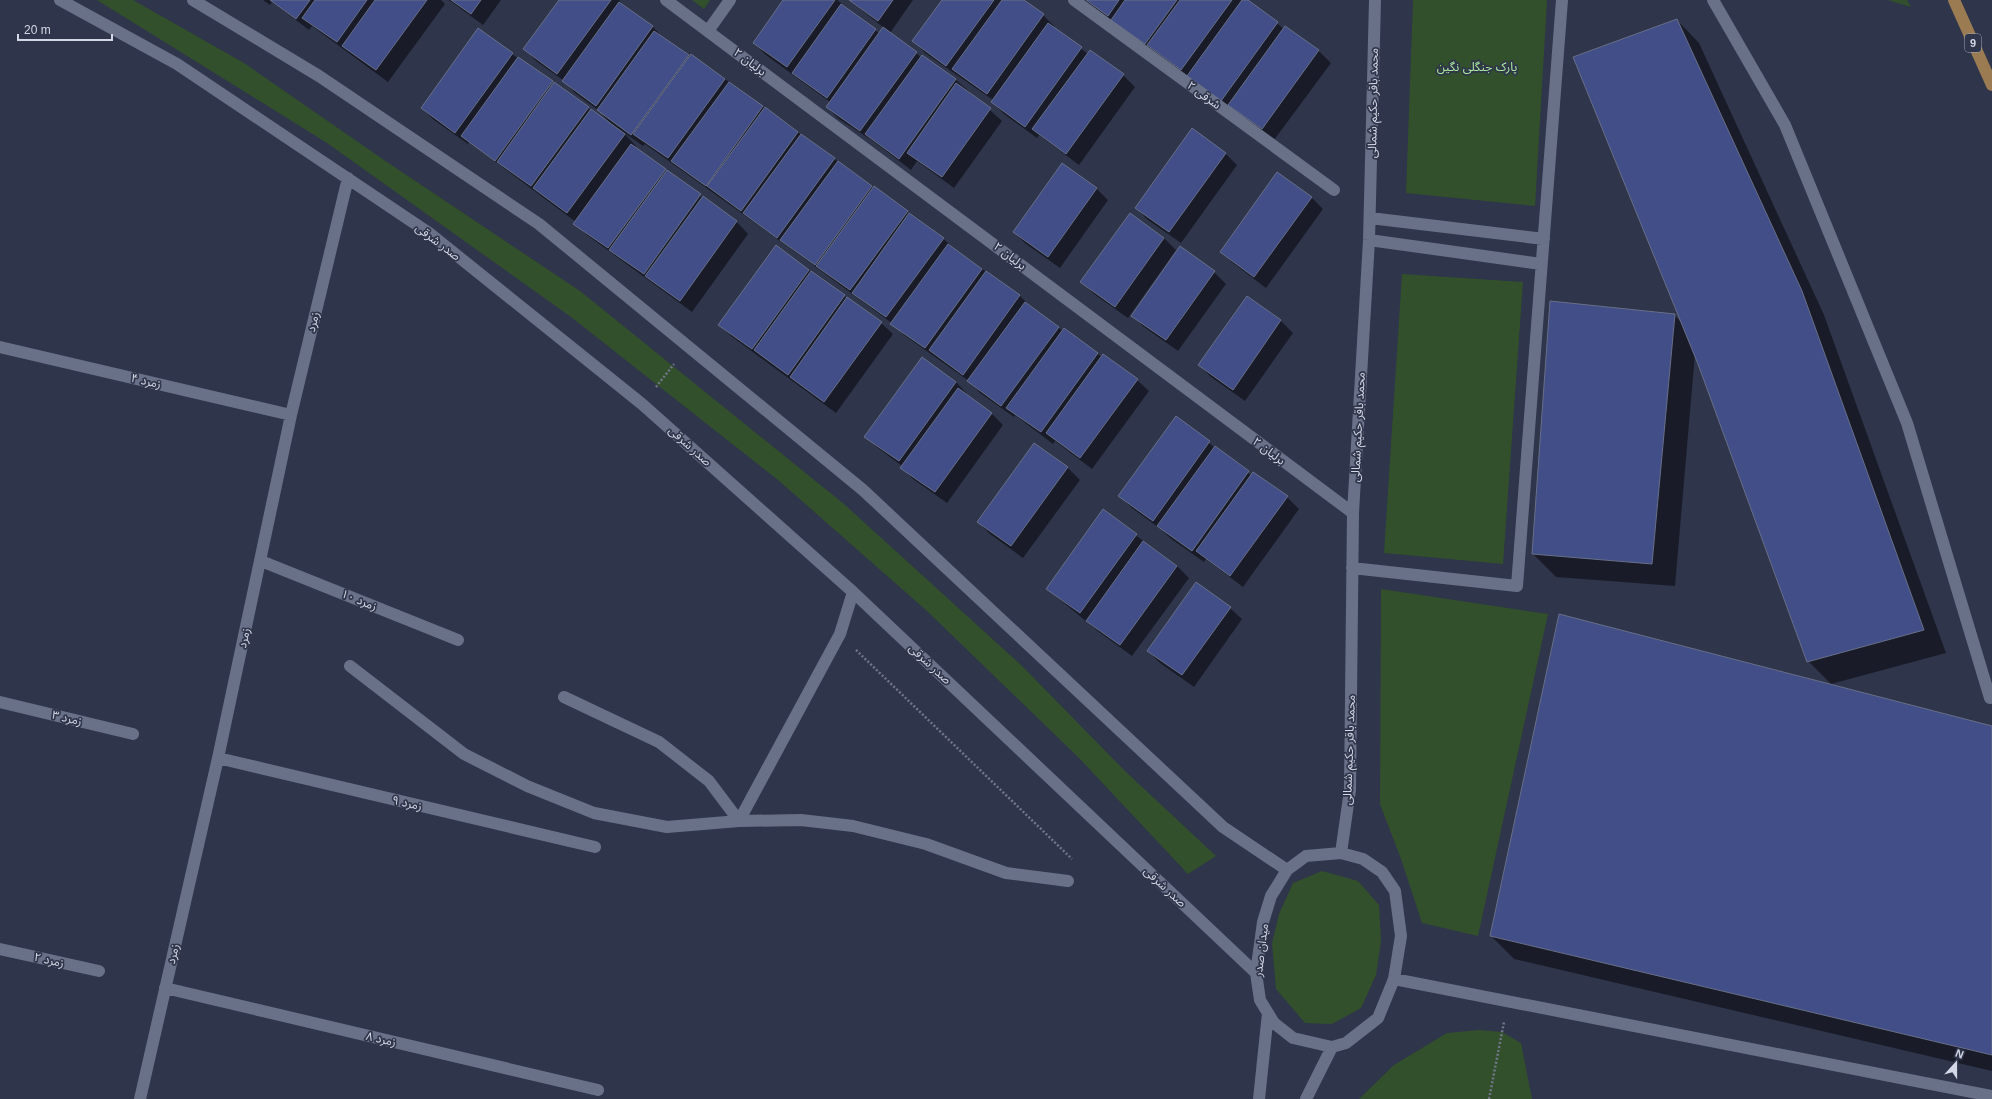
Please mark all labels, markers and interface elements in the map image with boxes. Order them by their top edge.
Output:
scale bar [18,16,112,42]
text: 20 m [24,23,51,37]
road number: 9 [1965,34,1981,52]
street label: برلیان ۲ [731,45,769,79]
street label: محمد باقر حکیم شمالی [1365,48,1383,158]
park label: پارک جنگلی نگین [1437,60,1517,75]
street label: ۲ شرقی [1184,78,1224,112]
street label: صدر شرقی [413,220,463,264]
street label: برلیان ۲ [991,239,1029,273]
street label: زمرد [304,311,322,333]
street label: زمرد ۴ [130,371,162,391]
street label: محمد باقر حکیم شمالی [1348,372,1370,483]
street label: صدر شرقی [666,423,714,469]
street label: برلیان ۲ [1250,434,1288,468]
street label: زمرد ۱۰ [339,587,379,613]
street label: زمرد [235,627,253,649]
street label: صدر شرقی [906,641,954,687]
street label: محمد باقر حکیم شمالی [1340,695,1360,805]
street label: زمرد ۳ [50,708,84,728]
street label: زمرد ۹ [391,793,423,813]
street label: صدر شرقی [1141,864,1189,910]
street label: میدان صدر [1251,923,1271,978]
street label: زمرد [164,943,182,965]
street label: زمرد ۲ [33,950,65,970]
street label: زمرد ۸ [365,1029,397,1049]
north arrow [1936,1043,1976,1083]
text: N [1954,1047,1965,1061]

